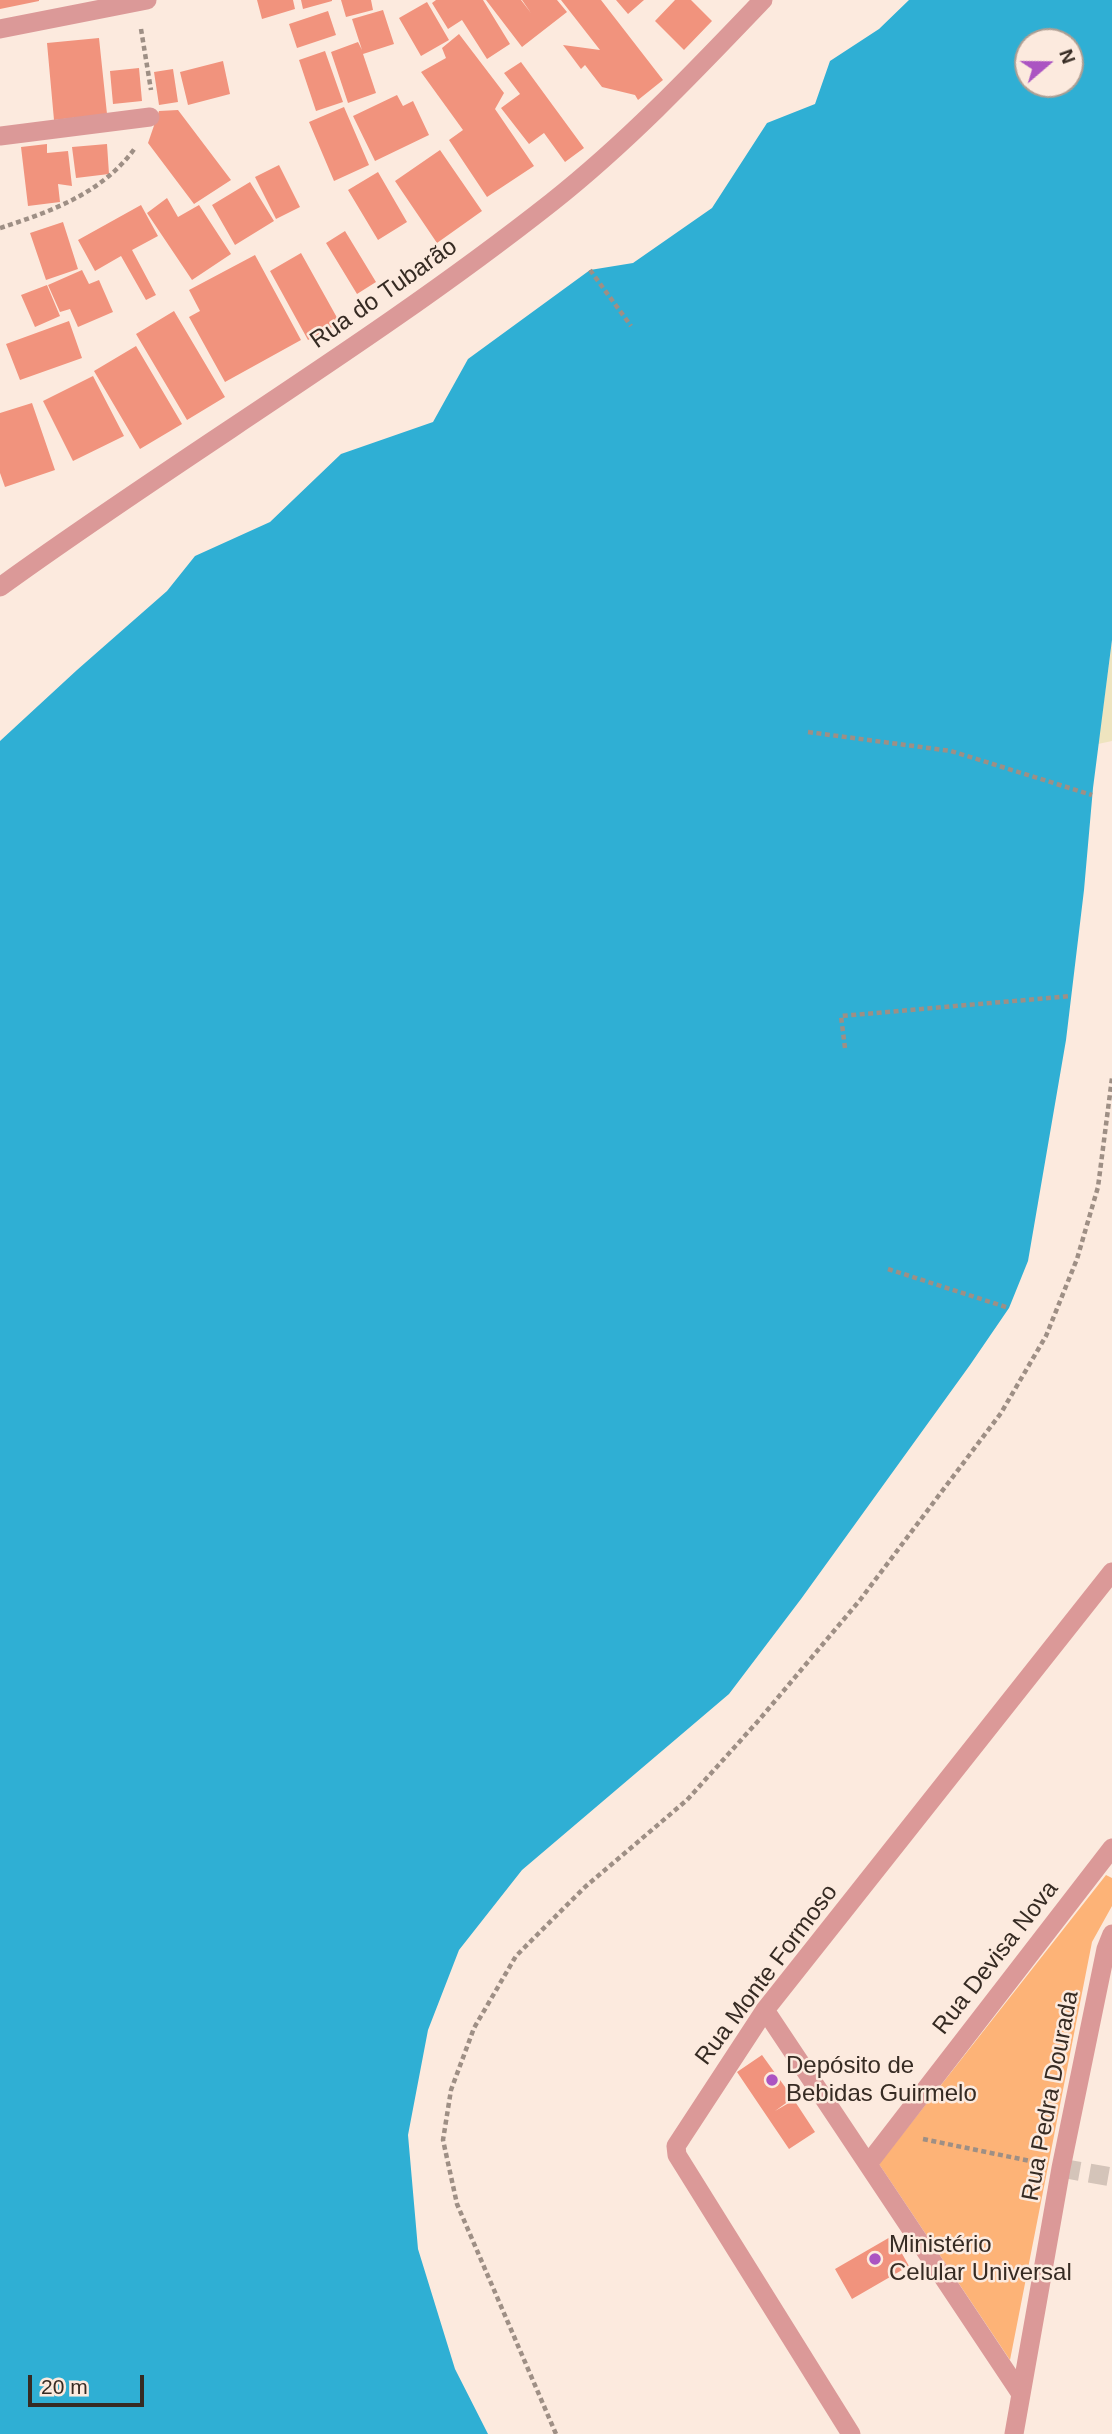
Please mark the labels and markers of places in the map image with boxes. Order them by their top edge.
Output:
place label: Depósito de Bebidas Guirmelo [786,2052,977,2108]
marker: Depósito de Bebidas Guirmelo [764,2072,780,2088]
place label: Ministério Celular Universal [889,2231,1072,2287]
marker: Ministério Celular Universal [867,2251,883,2267]

